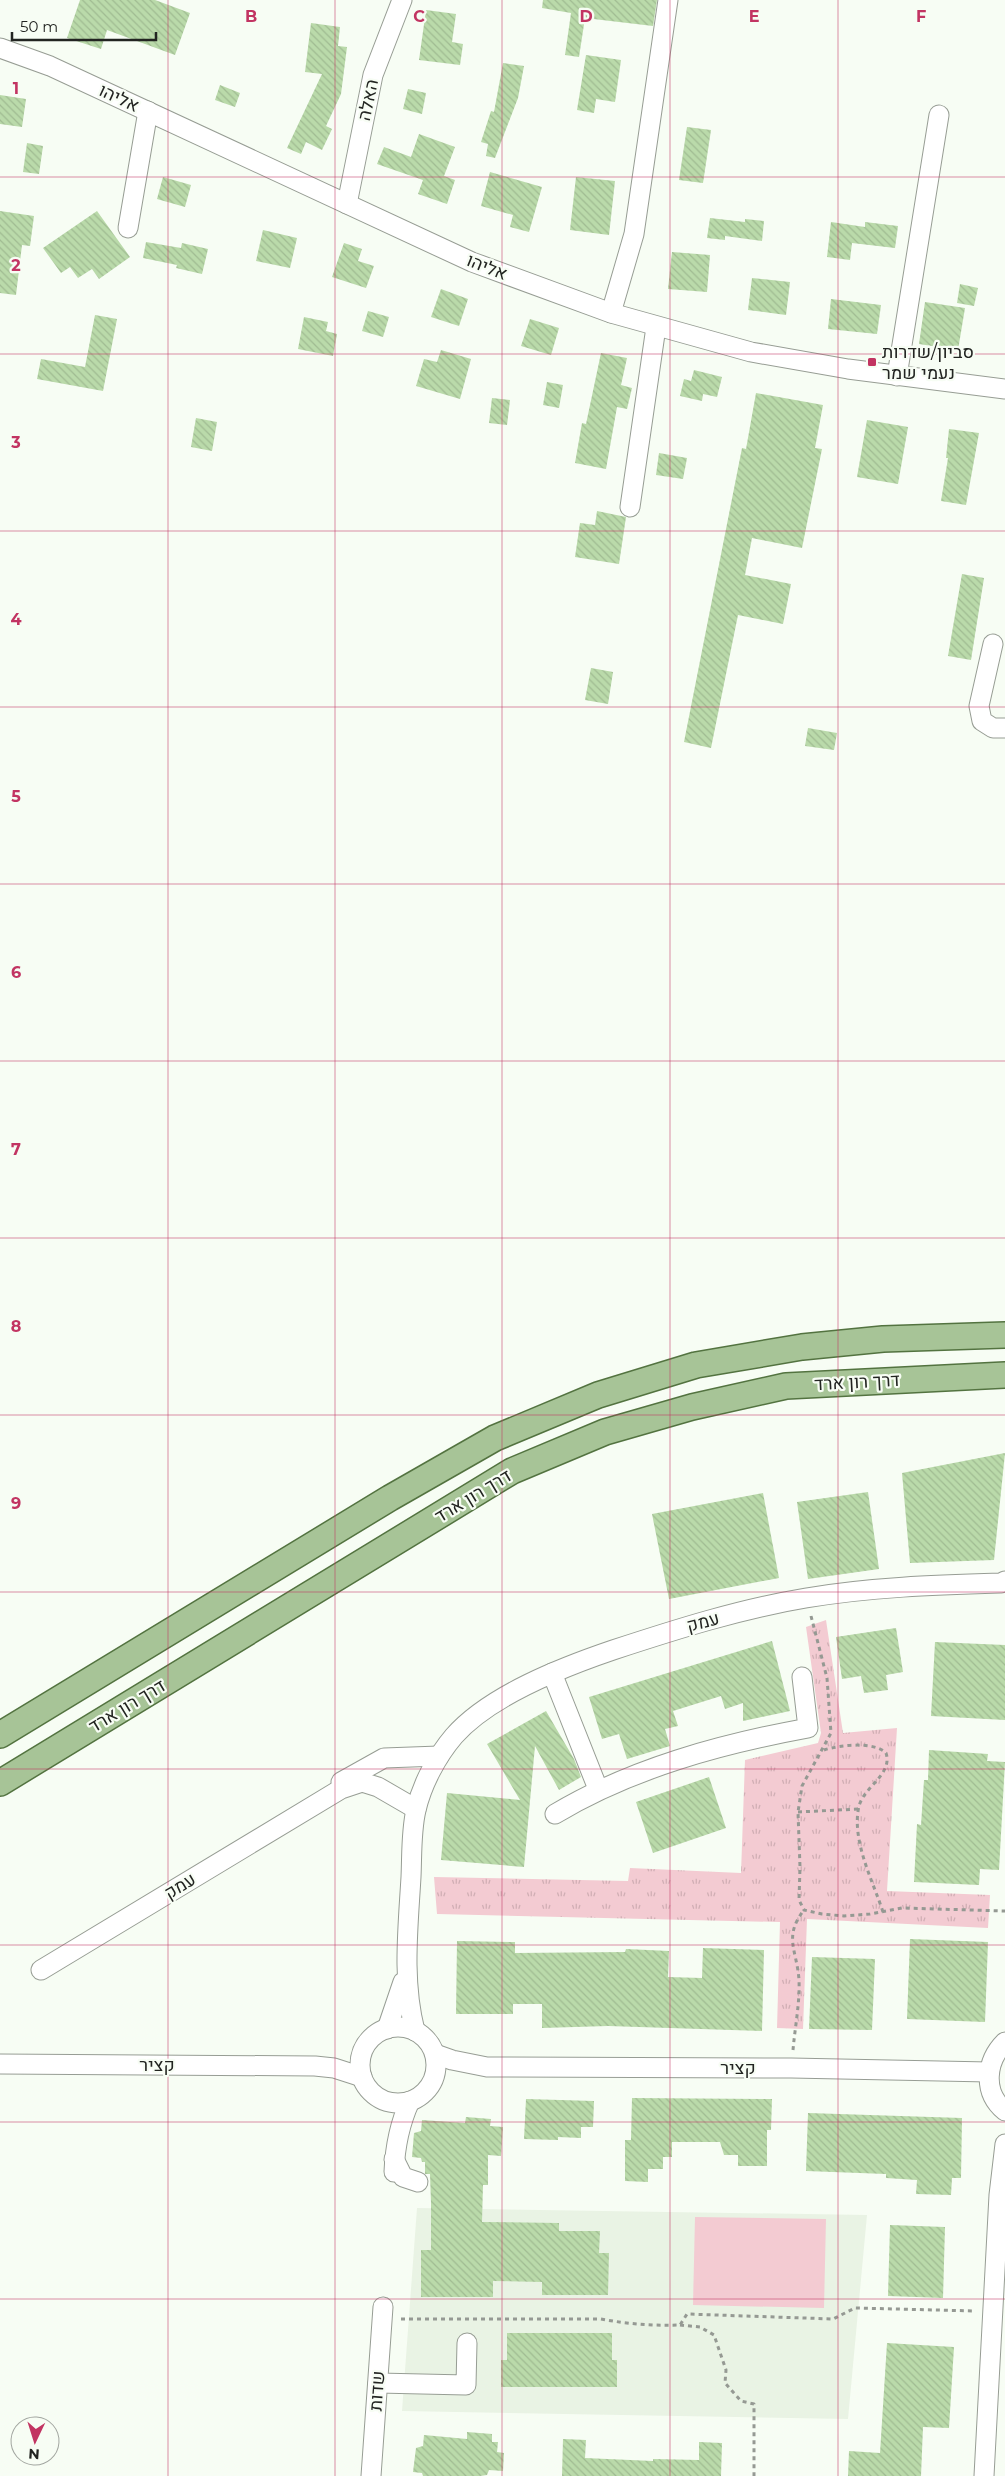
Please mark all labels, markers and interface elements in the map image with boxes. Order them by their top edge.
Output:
text: B [245,7,257,26]
text: C [413,7,425,26]
text: D [579,7,593,26]
text: E [749,7,759,26]
text: F [916,7,926,26]
scale bar [12,10,156,42]
text: 50 m [20,17,58,36]
street label: האלה [353,77,383,123]
text: 1 [13,79,19,98]
street label: אליהו [95,79,143,117]
street label: אליהו [463,249,511,285]
text: 2 [11,256,21,275]
place label: סביון/שדרות נעמי שמר [882,341,974,384]
marker: סביון/שדרות נעמי שמר [866,356,878,368]
text: 3 [10,433,21,452]
text: 4 [10,610,22,629]
text: 5 [11,787,21,806]
text: 6 [11,963,21,982]
text: 7 [11,1140,21,1159]
text: 8 [11,1317,21,1336]
street label: דרך רון ארד [814,1369,900,1395]
street label: דרך רון ארד [431,1465,515,1527]
text: 9 [11,1494,21,1513]
street label: עמק [684,1607,722,1637]
street label: דרך רון ארד [85,1675,169,1737]
street label: עמק [160,1868,200,1904]
street label: קציר [139,2054,175,2076]
street label: קציר [720,2057,756,2079]
street label: שדות [365,2370,389,2412]
north arrow [10,2416,60,2466]
text: N [28,2445,40,2463]

